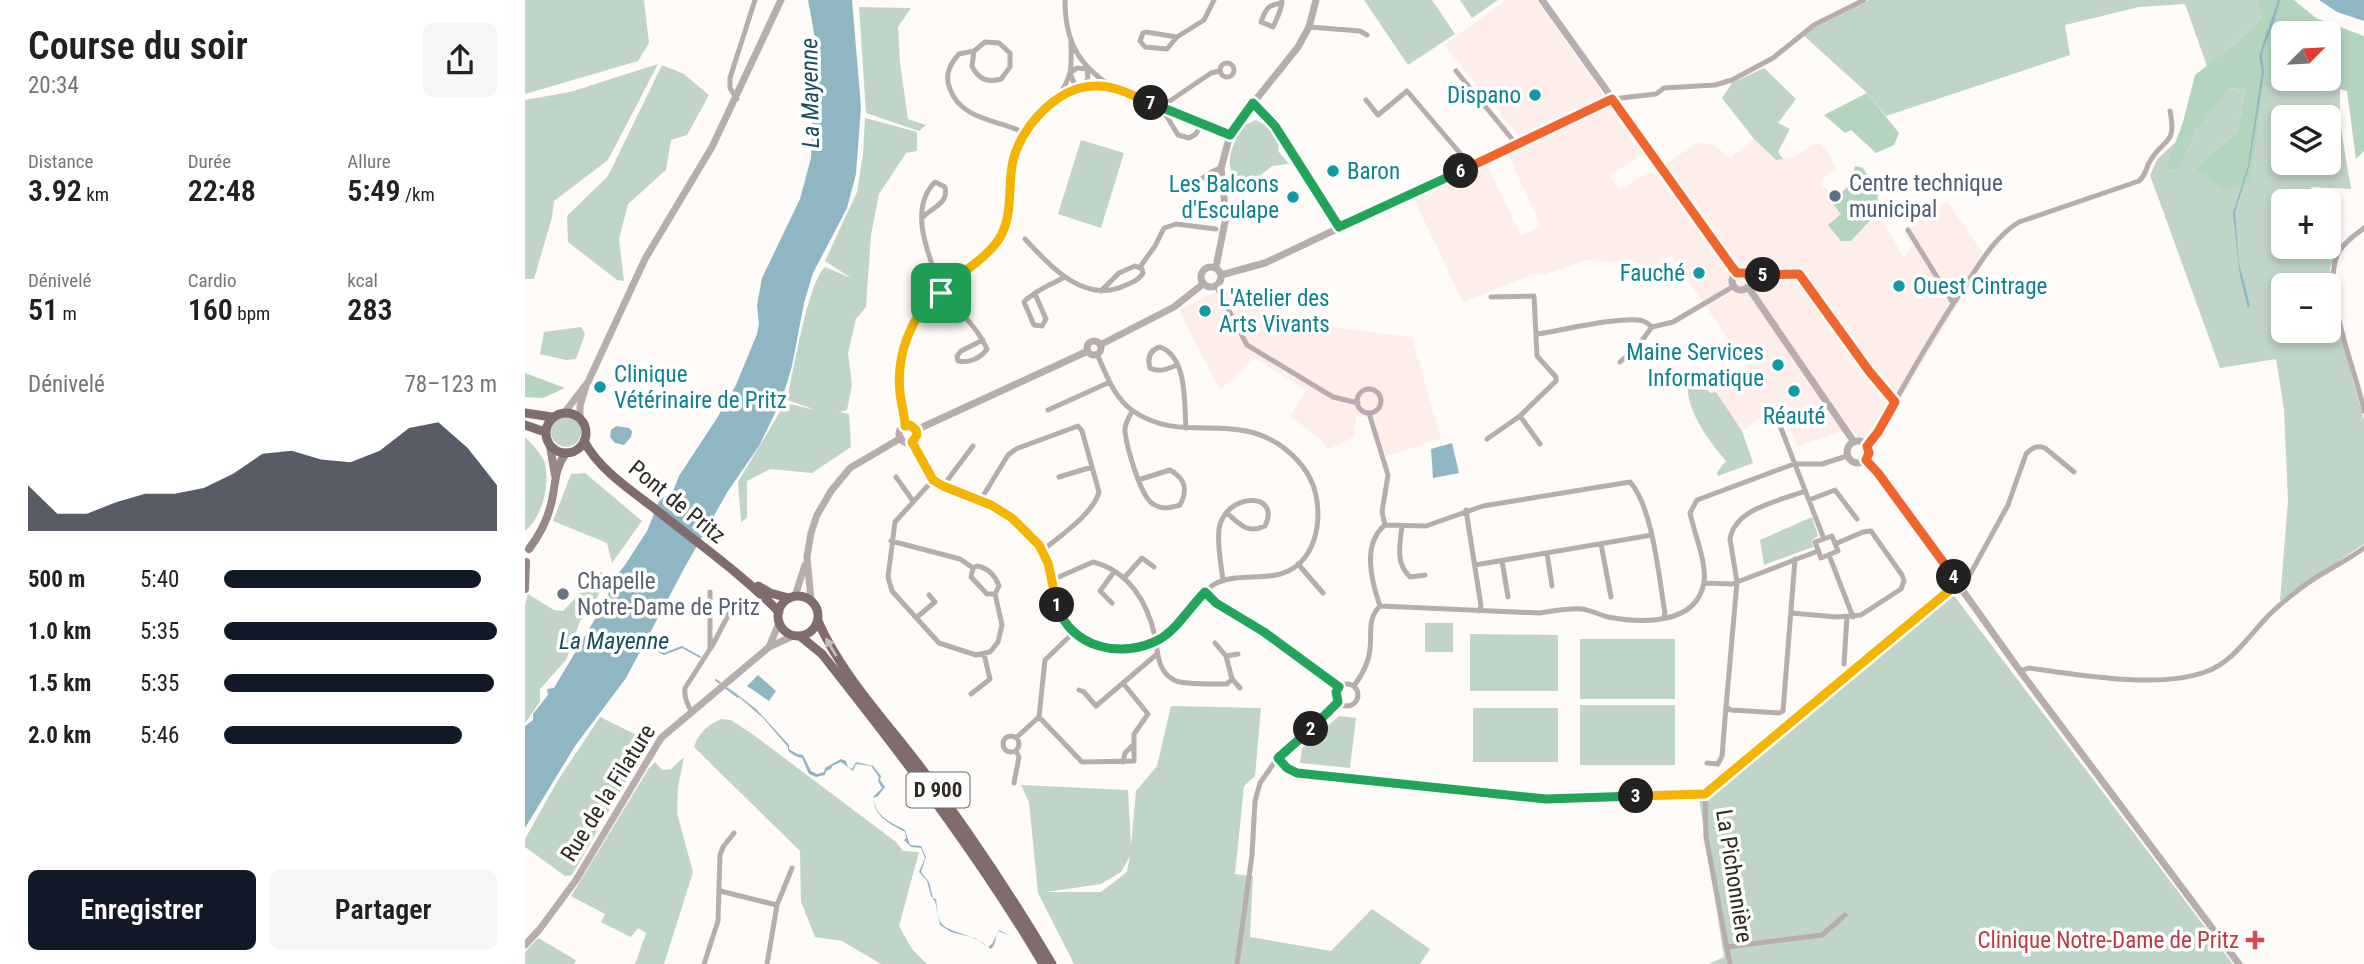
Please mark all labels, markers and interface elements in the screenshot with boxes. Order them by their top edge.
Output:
north arrow [2271,21,2341,91]
map controls [2271,21,2341,343]
button: share [423,23,497,97]
text: Course du soir [28,24,248,68]
water label: La Mayenne [795,38,825,148]
text: 20:34 [28,72,79,99]
place label: Dispano [1447,82,1521,109]
pin: 7 [1133,86,1169,120]
marker: Dispano [1527,87,1543,103]
text: 7 [1146,91,1155,114]
button: layers [2271,105,2341,175]
text: Distance [28,150,93,173]
text: Durée [188,150,231,173]
text: Allure [347,150,391,173]
pin: 6 [1443,154,1479,188]
place label: Baron [1347,158,1400,185]
text: 6 [1456,159,1465,182]
marker: Baron [1325,163,1341,179]
place label: Centre technique municipal [1849,170,2003,223]
place label: Les Balcons d'Esculape [1169,171,1279,224]
text: 3.92 [28,173,82,208]
text: 22:48 [188,173,256,208]
text: 5:49 [347,173,401,208]
text: km [82,183,109,206]
text: /km [401,183,435,206]
marker: Centre technique municipal [1827,188,1843,204]
marker: Les Balcons d'Esculape [1285,189,1301,205]
button: + [2271,189,2341,259]
pin: 5 [1745,258,1781,292]
place label: Fauché [1620,260,1685,287]
pin [911,263,971,323]
text: 5 [1758,263,1767,286]
marker: Fauché [1691,265,1707,281]
text: Dénivelé [28,269,92,292]
text: Cardio [188,269,236,292]
text: kcal [347,269,378,292]
place label: Ouest Cintrage [1913,273,2047,300]
button: − [2271,273,2341,343]
icon: arrive [922,274,960,312]
marker: Ouest Cintrage [1891,278,1907,294]
place label: L'Atelier des Arts Vivants [1219,285,1330,338]
text: 51 [28,292,58,327]
text: 160 [188,292,233,327]
text: 283 [347,292,393,327]
text: m [58,302,77,325]
text: bpm [233,302,270,325]
marker: L'Atelier des Arts Vivants [1197,303,1213,319]
place label: Maine Services Informatique [1626,339,1764,392]
marker: Maine Services Informatique [1770,357,1786,373]
place label: Clinique Vétérinaire de Pritz [614,361,787,414]
text: Dénivelé [28,371,105,398]
text: 78–123 m [404,371,497,398]
marker: Clinique Vétérinaire de Pritz [592,379,608,395]
marker: Réauté [1786,383,1802,399]
place label: Réauté [1763,403,1825,430]
street label: Pont de Pritz [623,455,731,549]
pin: 4 [1937,560,1971,594]
text: 4 [1949,565,1958,588]
text: 500 m [28,566,85,593]
text: 5:40 [140,566,179,593]
place label: Chapelle Notre-Dame de Pritz [577,568,760,621]
marker: Chapelle Notre-Dame de Pritz [555,586,571,602]
pin: 1 [1039,588,1075,622]
text: 1 [1052,593,1061,616]
text: 1.0 km [28,618,91,645]
text: 5:35 [140,618,179,645]
water label: La Mayenne [559,627,669,655]
one-way arrow [825,637,837,656]
text: 1.5 km [28,670,91,697]
text: 5:35 [140,670,179,697]
pin: 2 [1293,712,1329,746]
text: 2 [1306,717,1315,740]
street label: Rue de la Filature [555,719,661,867]
text: 2.0 km [28,722,91,749]
text: 5:46 [140,722,179,749]
road number: D 900 [907,772,969,808]
pin: 3 [1619,778,1653,814]
text: 3 [1631,784,1640,807]
street label: La Pichonnière [1710,807,1758,945]
button: Enregistrer [28,870,256,950]
button: Partager [270,870,497,950]
place label: Clinique Notre-Dame de Pritz [1977,927,2239,954]
marker: Clinique Notre-Dame de Pritz [2245,930,2265,950]

